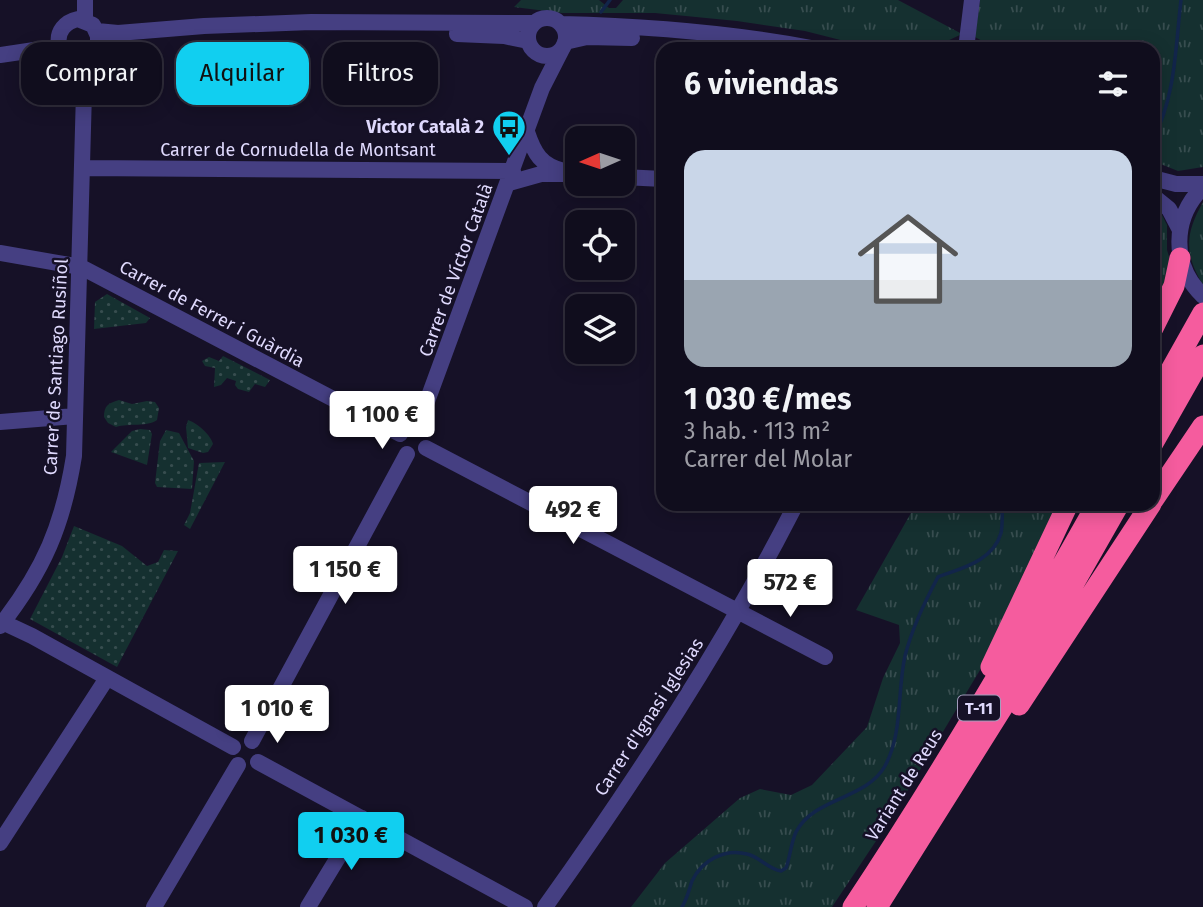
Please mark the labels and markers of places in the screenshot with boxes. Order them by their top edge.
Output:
bus stop icon: Victor Català 2 [490,108,528,157]
place label: Victor Català 2 [365,116,484,138]
pin: 1 100 € [317,392,447,451]
pin: 492 € [524,486,622,546]
pin: 1 150 € [280,546,410,606]
pin: 572 € [741,560,839,619]
pin: 1 010 € [212,686,342,745]
pin: 1 030 € [286,812,416,872]

